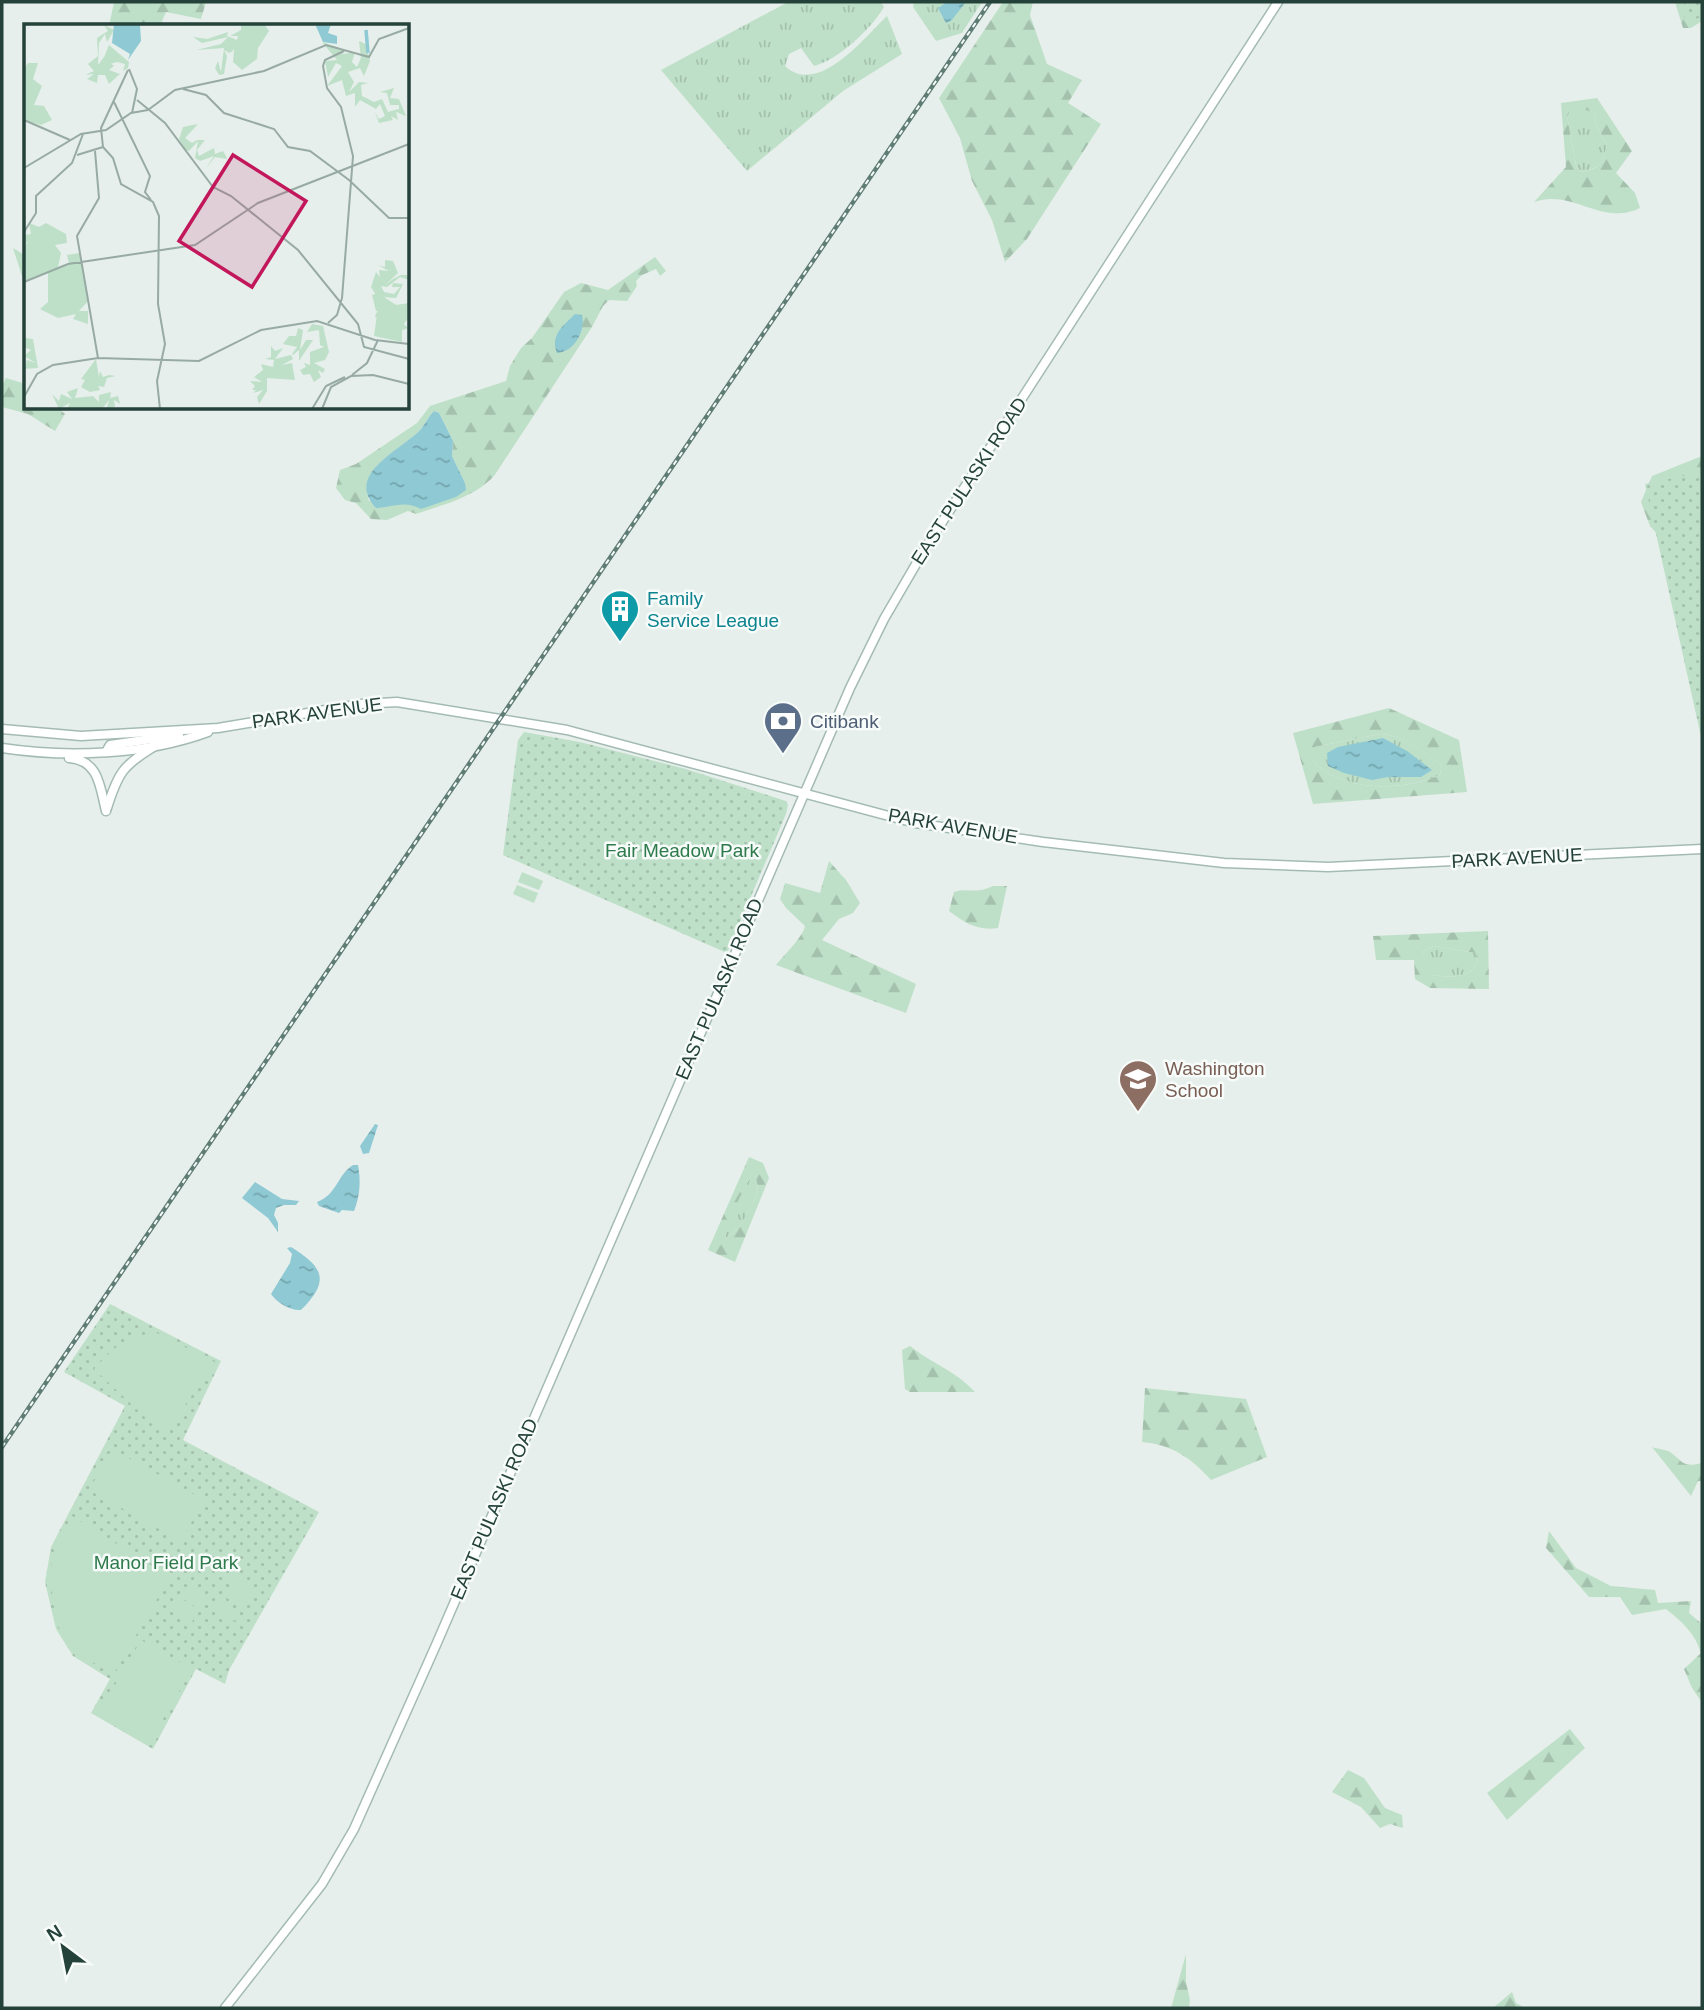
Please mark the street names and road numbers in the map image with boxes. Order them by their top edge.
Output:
street label: EAST PULASKI ROAD [907,394,1031,568]
street label: PARK AVENUE [251,693,383,733]
street label: PARK AVENUE [887,804,1019,848]
street label: PARK AVENUE [1451,844,1583,872]
street label: EAST PULASKI ROAD [671,895,767,1083]
street label: EAST PULASKI ROAD [446,1415,542,1603]

